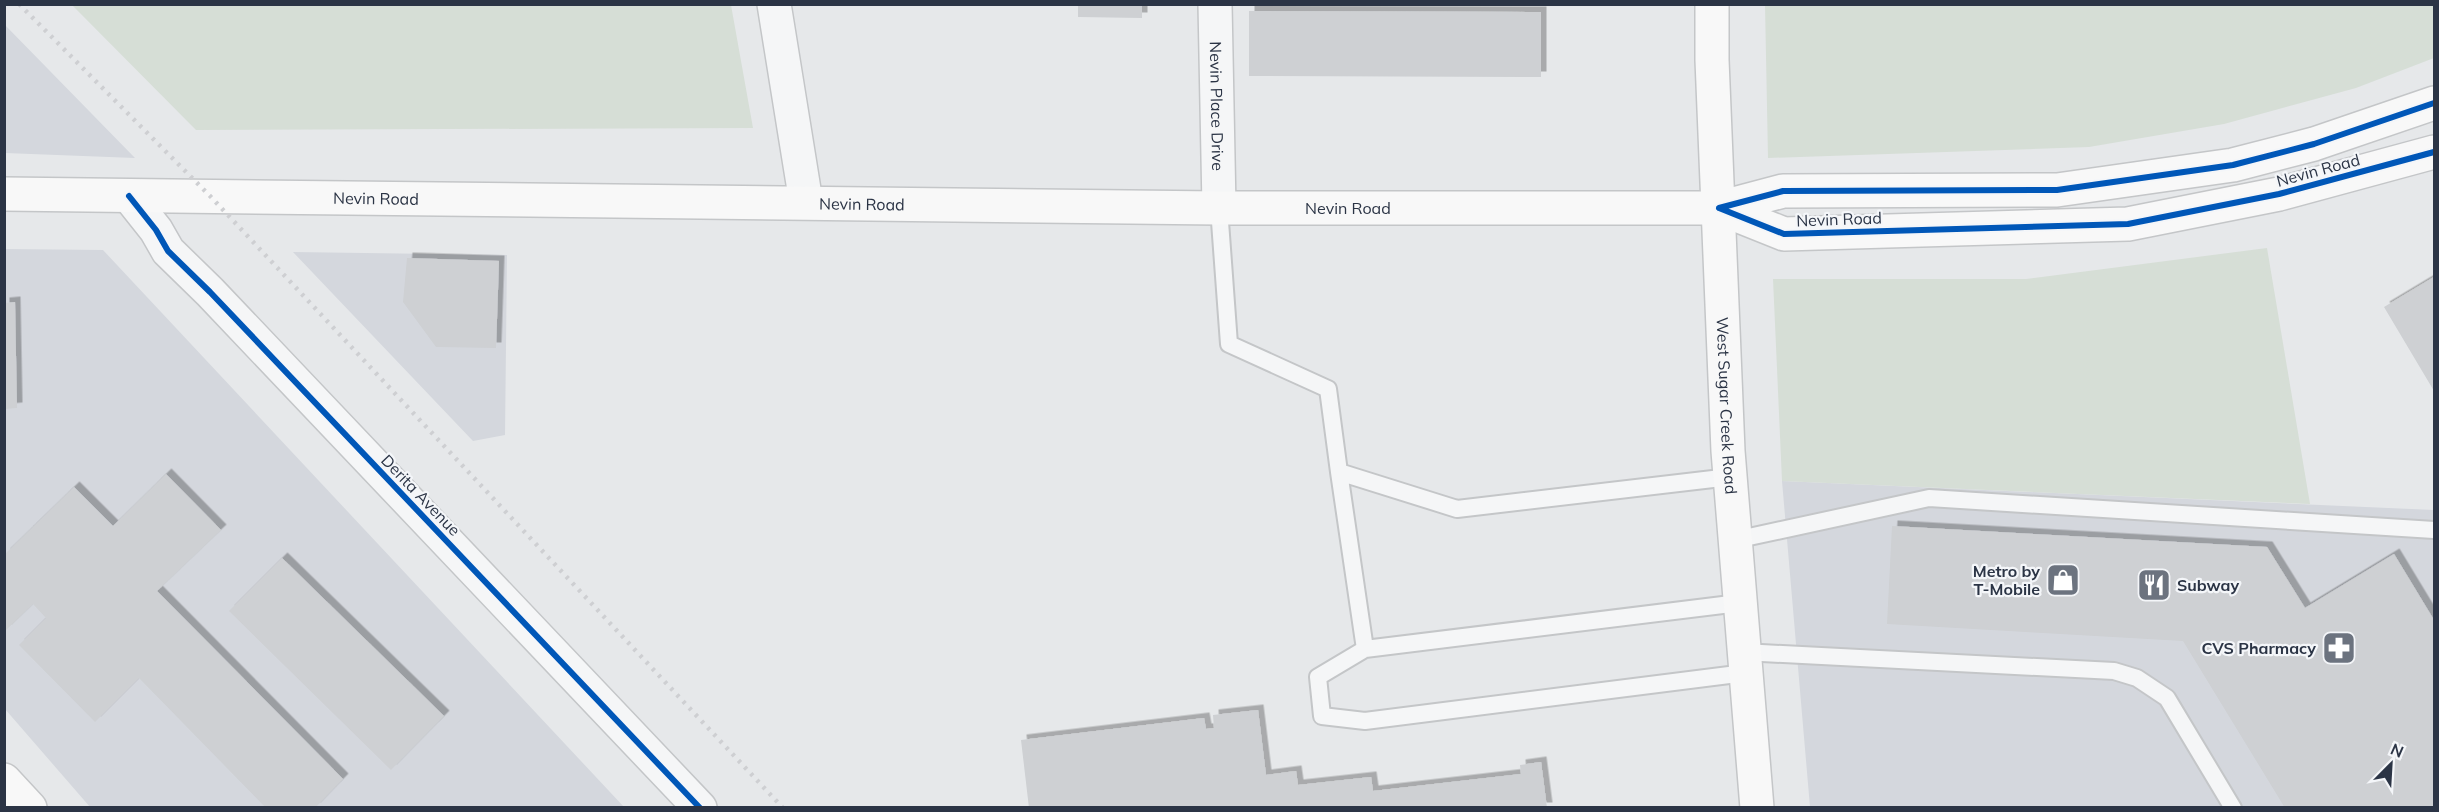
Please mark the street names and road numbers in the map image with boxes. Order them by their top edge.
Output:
street label: Nevin Place Drive [1206,41,1228,171]
street label: Nevin Road [2274,149,2362,191]
street label: Nevin Road [333,188,419,209]
street label: Nevin Road [819,193,905,214]
street label: Nevin Road [1305,198,1391,218]
street label: Nevin Road [1796,208,1882,230]
street label: West Sugar Creek Road [1713,317,1741,495]
street label: Derita Avenue [377,450,465,540]

